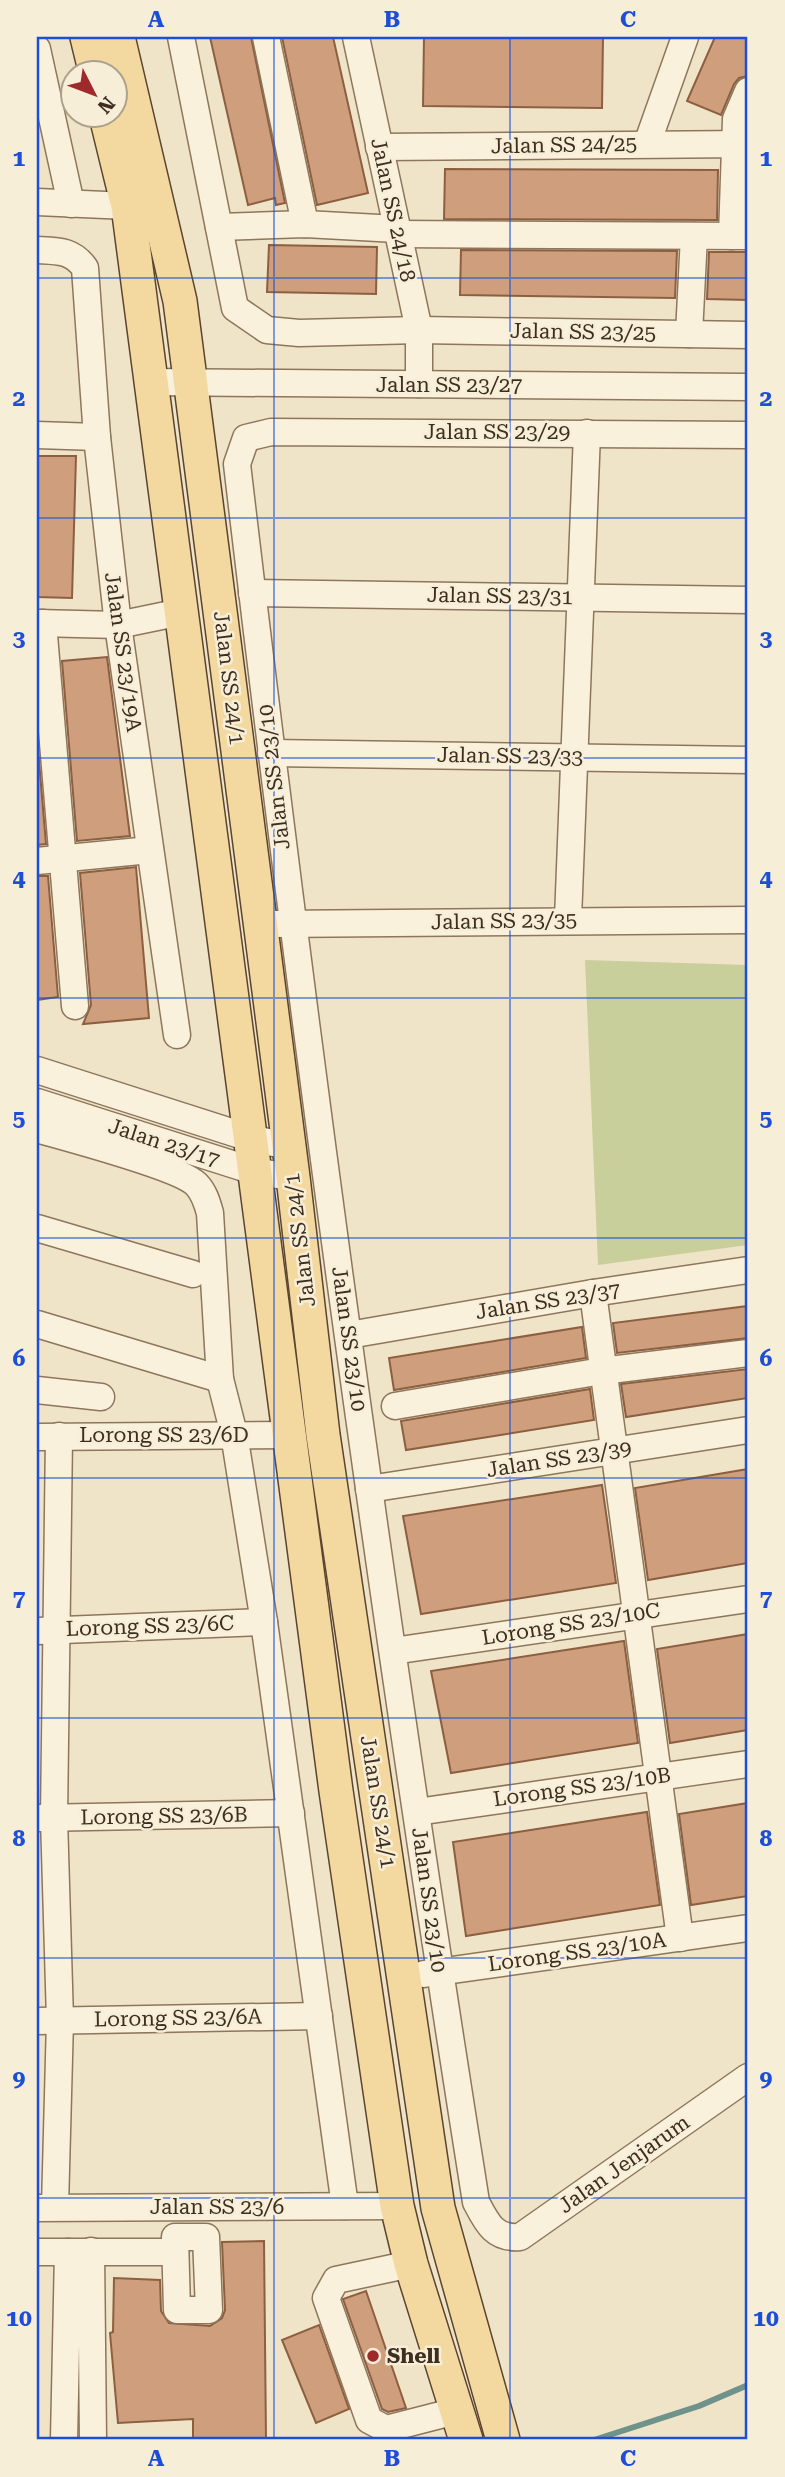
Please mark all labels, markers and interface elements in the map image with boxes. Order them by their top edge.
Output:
text: A [148,6,165,33]
text: B [384,6,400,33]
text: C [620,6,636,33]
north arrow [60,60,130,130]
text: N [93,92,120,118]
street label: Jalan SS 24/25 [491,132,637,158]
street label: Jalan SS 24/18 [366,136,420,284]
text: 1 [13,145,26,172]
text: 1 [760,145,773,172]
street label: Jalan SS 23/25 [510,319,656,345]
street label: Jalan SS 23/27 [376,373,522,397]
text: 2 [13,385,25,412]
text: 2 [760,385,772,412]
street label: Jalan SS 23/29 [424,420,570,444]
street label: Jalan SS 23/19A [100,571,146,734]
street label: Jalan SS 23/31 [427,583,573,609]
street label: Jalan SS 24/1 [209,610,249,746]
text: 3 [13,625,26,652]
text: 3 [760,625,773,652]
street label: Jalan SS 23/10 [253,703,295,851]
street label: Jalan SS 23/33 [437,743,583,769]
text: 4 [13,865,26,892]
text: 4 [760,865,773,892]
street label: Jalan SS 23/35 [431,908,577,934]
text: 5 [13,1105,26,1132]
text: 5 [760,1105,773,1132]
street label: Jalan 23/17 [105,1114,223,1172]
street label: Jalan SS 24/1 [280,1172,320,1308]
street label: Jalan SS 23/10 [327,1265,371,1413]
street label: Jalan SS 23/37 [474,1278,622,1324]
text: 6 [13,1345,26,1372]
text: 6 [760,1345,773,1372]
street label: Lorong SS 23/6D [79,1423,249,1447]
street label: Jalan SS 23/39 [485,1436,633,1482]
text: 7 [13,1585,26,1612]
text: 7 [760,1585,773,1612]
street label: Lorong SS 23/10C [480,1598,662,1650]
street label: Lorong SS 23/6C [65,1611,235,1641]
street label: Jalan SS 24/1 [356,1734,400,1870]
street label: Lorong SS 23/10B [492,1763,672,1811]
street label: Lorong SS 23/6B [80,1803,248,1829]
text: 8 [13,1825,26,1852]
text: 8 [760,1825,773,1852]
street label: Jalan SS 23/10 [407,1826,451,1974]
street label: Lorong SS 23/10A [486,1928,668,1976]
street label: Lorong SS 23/6A [94,2005,263,2031]
text: 9 [13,2065,26,2092]
text: 9 [760,2065,773,2092]
street label: Jalan Jenjarum [554,2110,694,2218]
street label: Jalan SS 23/6 [150,2195,284,2219]
text: 10 [6,2305,32,2332]
text: 10 [753,2305,779,2332]
place label: Shell [387,2344,440,2368]
marker: Shell [365,2348,381,2364]
text: A [148,2445,165,2472]
text: B [384,2445,400,2472]
text: C [620,2445,636,2472]

